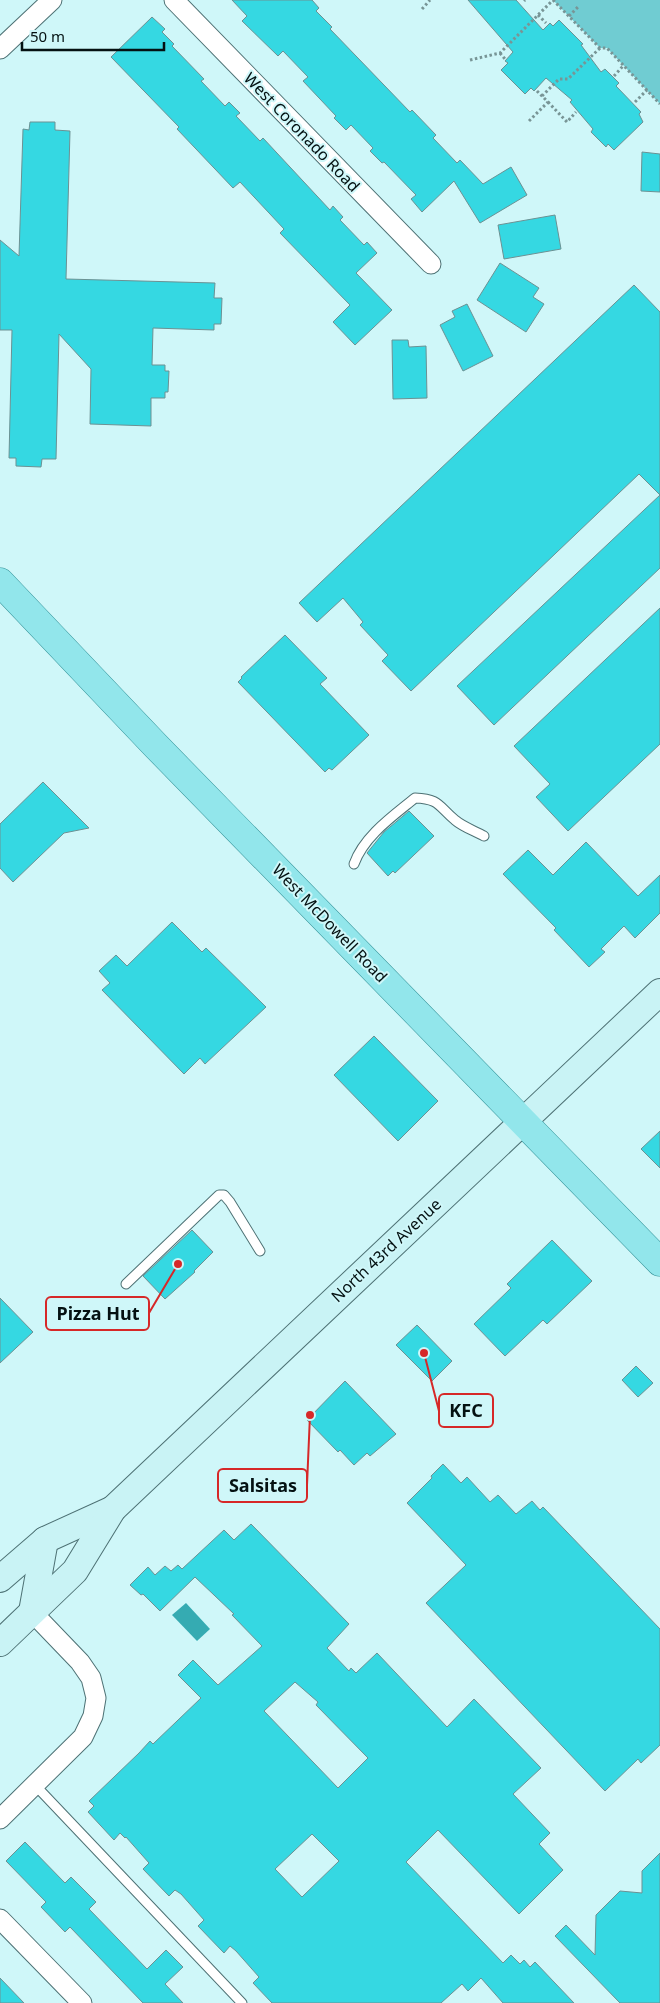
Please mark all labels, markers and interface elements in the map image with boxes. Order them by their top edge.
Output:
scale bar [22,20,165,52]
text: 50 m [30,26,65,46]
street label: West Coronado Road [239,68,365,196]
street label: West McDowell Road [268,859,392,987]
street label: North 43rd Avenue [326,1193,446,1307]
callout: Pizza Hut [46,1297,149,1330]
text: Pizza Hut [56,1301,140,1325]
callout: KFC [439,1394,493,1427]
text: KFC [449,1398,483,1422]
callout: Salsitas [218,1469,307,1502]
text: Salsitas [229,1473,297,1497]

